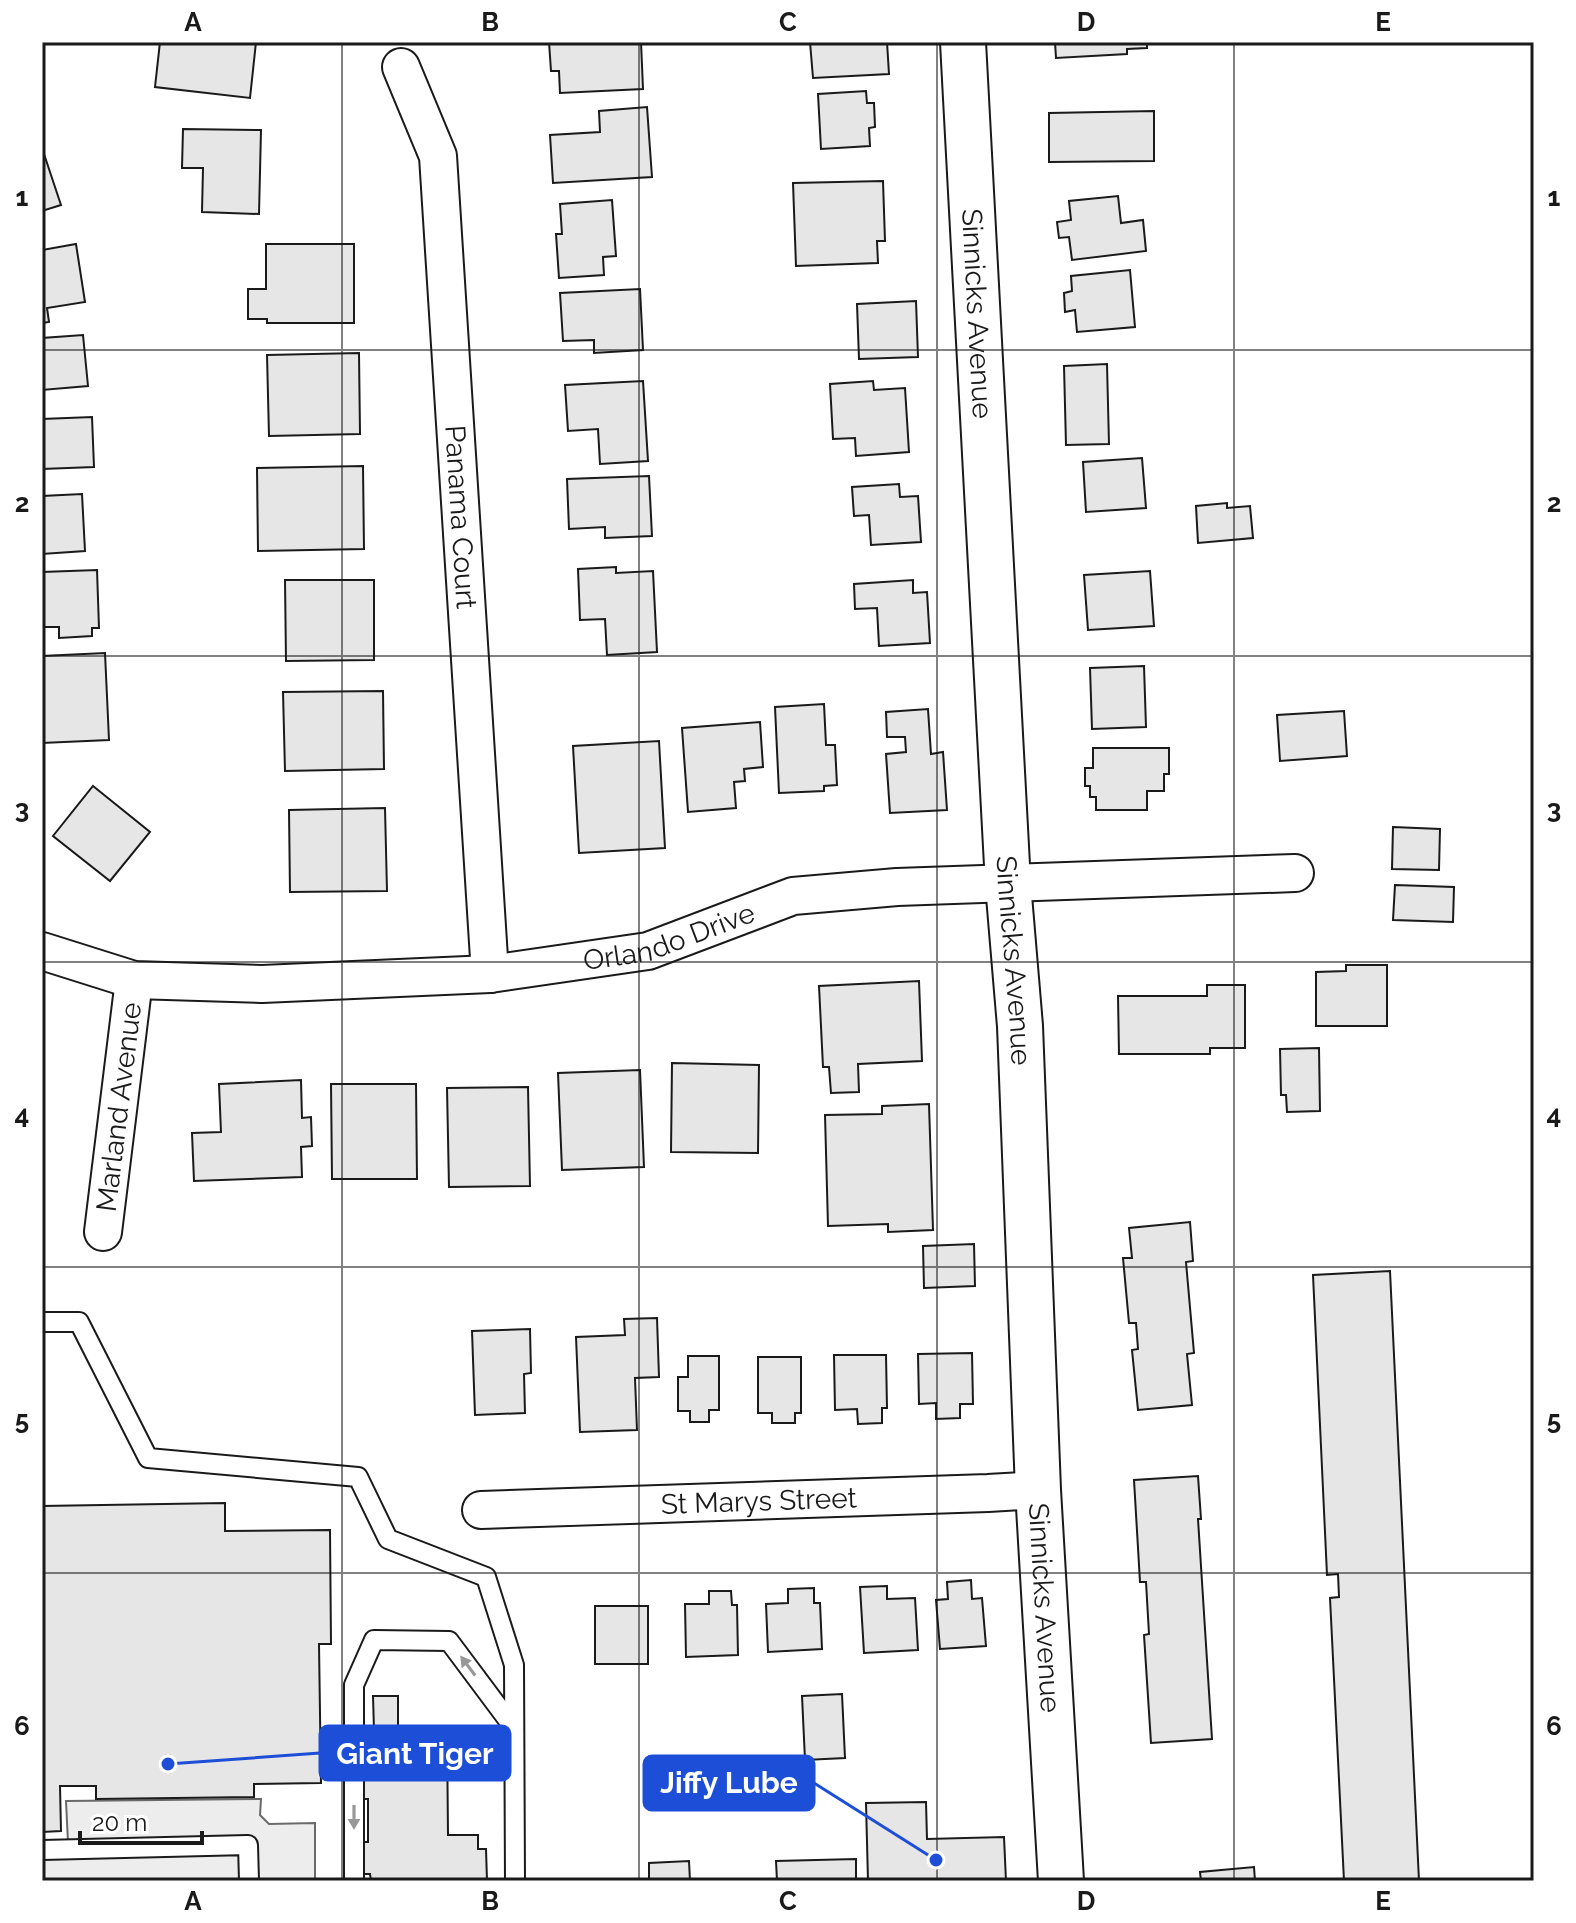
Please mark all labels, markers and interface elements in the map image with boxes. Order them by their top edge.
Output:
text: A [184,7,202,37]
text: B [481,7,499,37]
text: C [779,7,797,37]
text: D [1077,7,1095,37]
text: E [1375,7,1391,37]
text: 1 [16,182,29,212]
text: 1 [1548,182,1561,212]
street label: Sinnicks Avenue [955,208,999,419]
street label: Panama Court [438,424,483,610]
text: 2 [15,488,29,518]
text: 2 [1547,488,1561,518]
text: 3 [15,794,29,824]
text: 3 [1547,794,1561,824]
street label: Sinnicks Avenue [990,855,1038,1066]
street label: Orlando Drive [581,896,759,977]
street label: Marland Avenue [90,1000,148,1214]
text: 4 [15,1100,29,1130]
text: 4 [1547,1100,1561,1130]
text: 5 [15,1405,29,1435]
text: 5 [1547,1405,1561,1435]
street label: St Marys Street [660,1481,858,1521]
street label: Sinnicks Avenue [1022,1502,1067,1714]
one-way arrow [460,1656,476,1676]
text: 6 [14,1711,30,1741]
text: 6 [1546,1711,1562,1741]
callout: Giant Tiger [320,1726,510,1780]
text: Giant Tiger [336,1736,494,1771]
callout: Jiffy Lube [644,1756,814,1810]
text: Jiffy Lube [660,1765,798,1800]
scale bar [80,1795,202,1845]
one-way arrow [348,1805,360,1830]
text: 20 m [92,1808,147,1837]
text: A [184,1886,202,1916]
text: B [481,1886,499,1916]
text: C [779,1886,797,1916]
text: D [1077,1886,1095,1916]
text: E [1375,1886,1391,1916]

